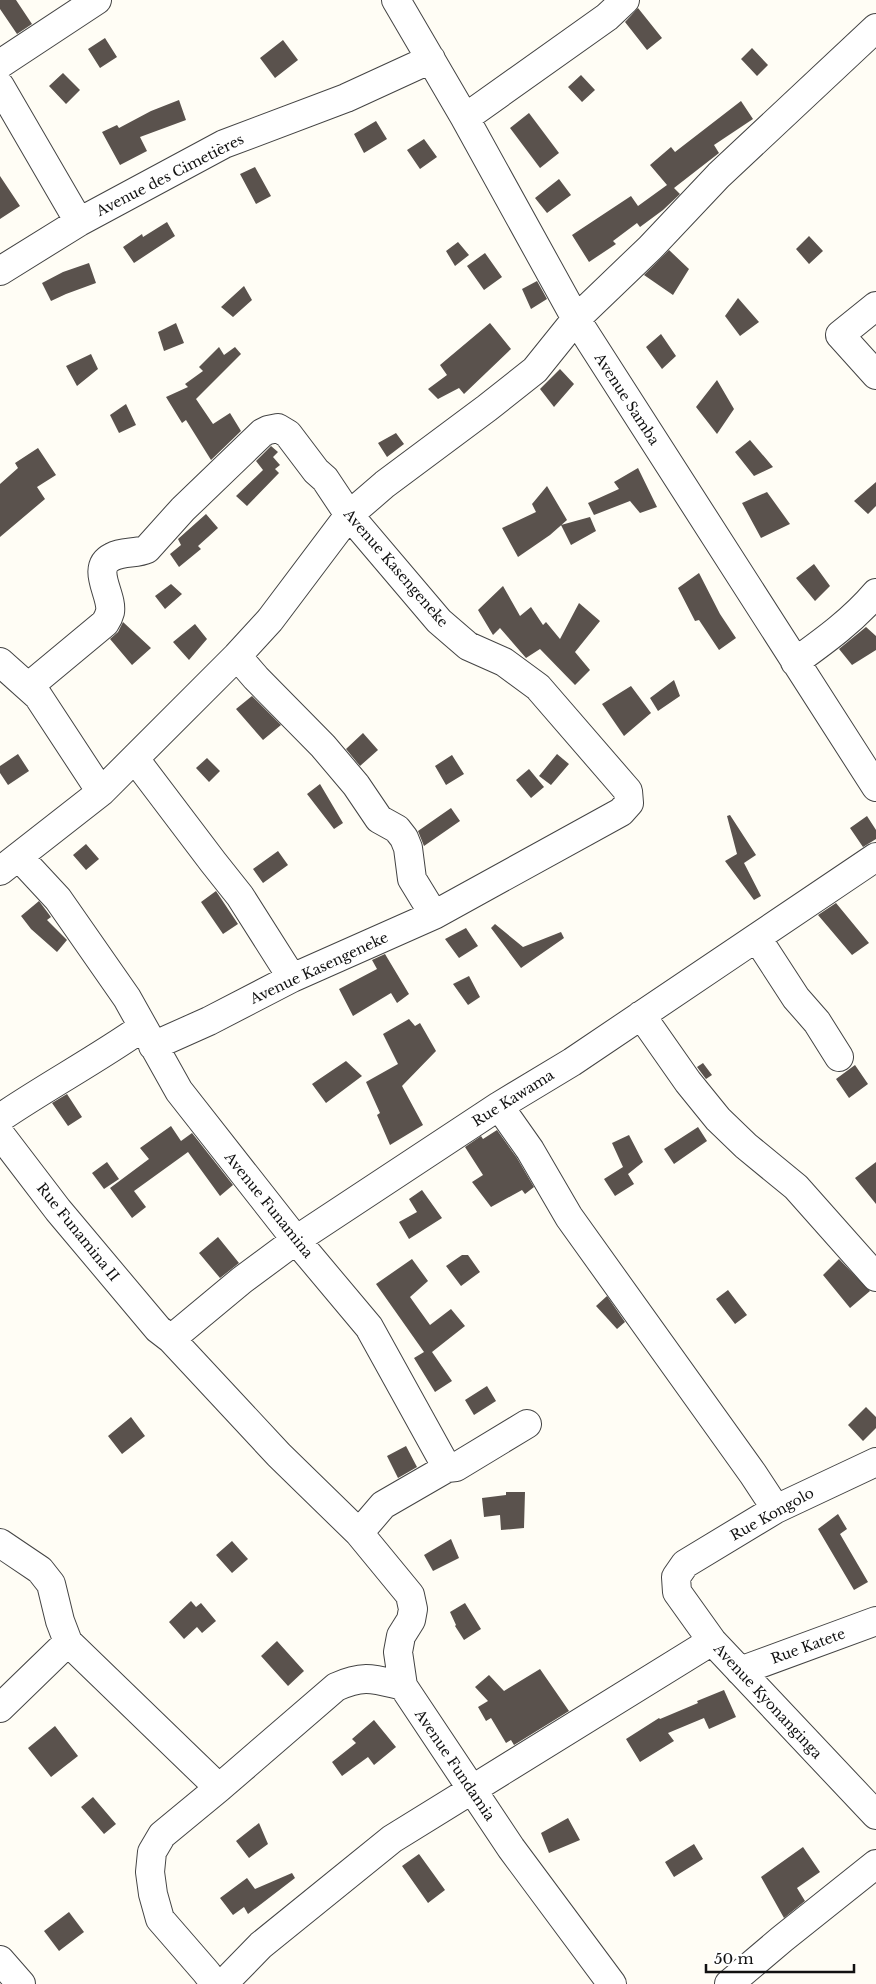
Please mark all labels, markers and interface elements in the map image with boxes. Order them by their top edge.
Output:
street label: Avenue des Cimetières [92,130,247,221]
street label: Avenue Samba [590,349,664,449]
street label: Avenue Kasengeneke [339,505,452,631]
street label: Avenue Kasengeneke [246,928,391,1008]
street label: Rue Kawama [469,1066,557,1130]
street label: Avenue Funamina [220,1148,317,1262]
street label: Rue Funamina II [33,1179,123,1285]
street label: Rue Kongolo [727,1484,817,1544]
street label: Rue Katete [768,1624,848,1668]
street label: Avenue Kyonanginga [709,1639,826,1762]
street label: Avenue Fundamia [410,1705,499,1824]
scale bar [706,1942,854,1974]
text: 50 m [714,1949,754,1968]

